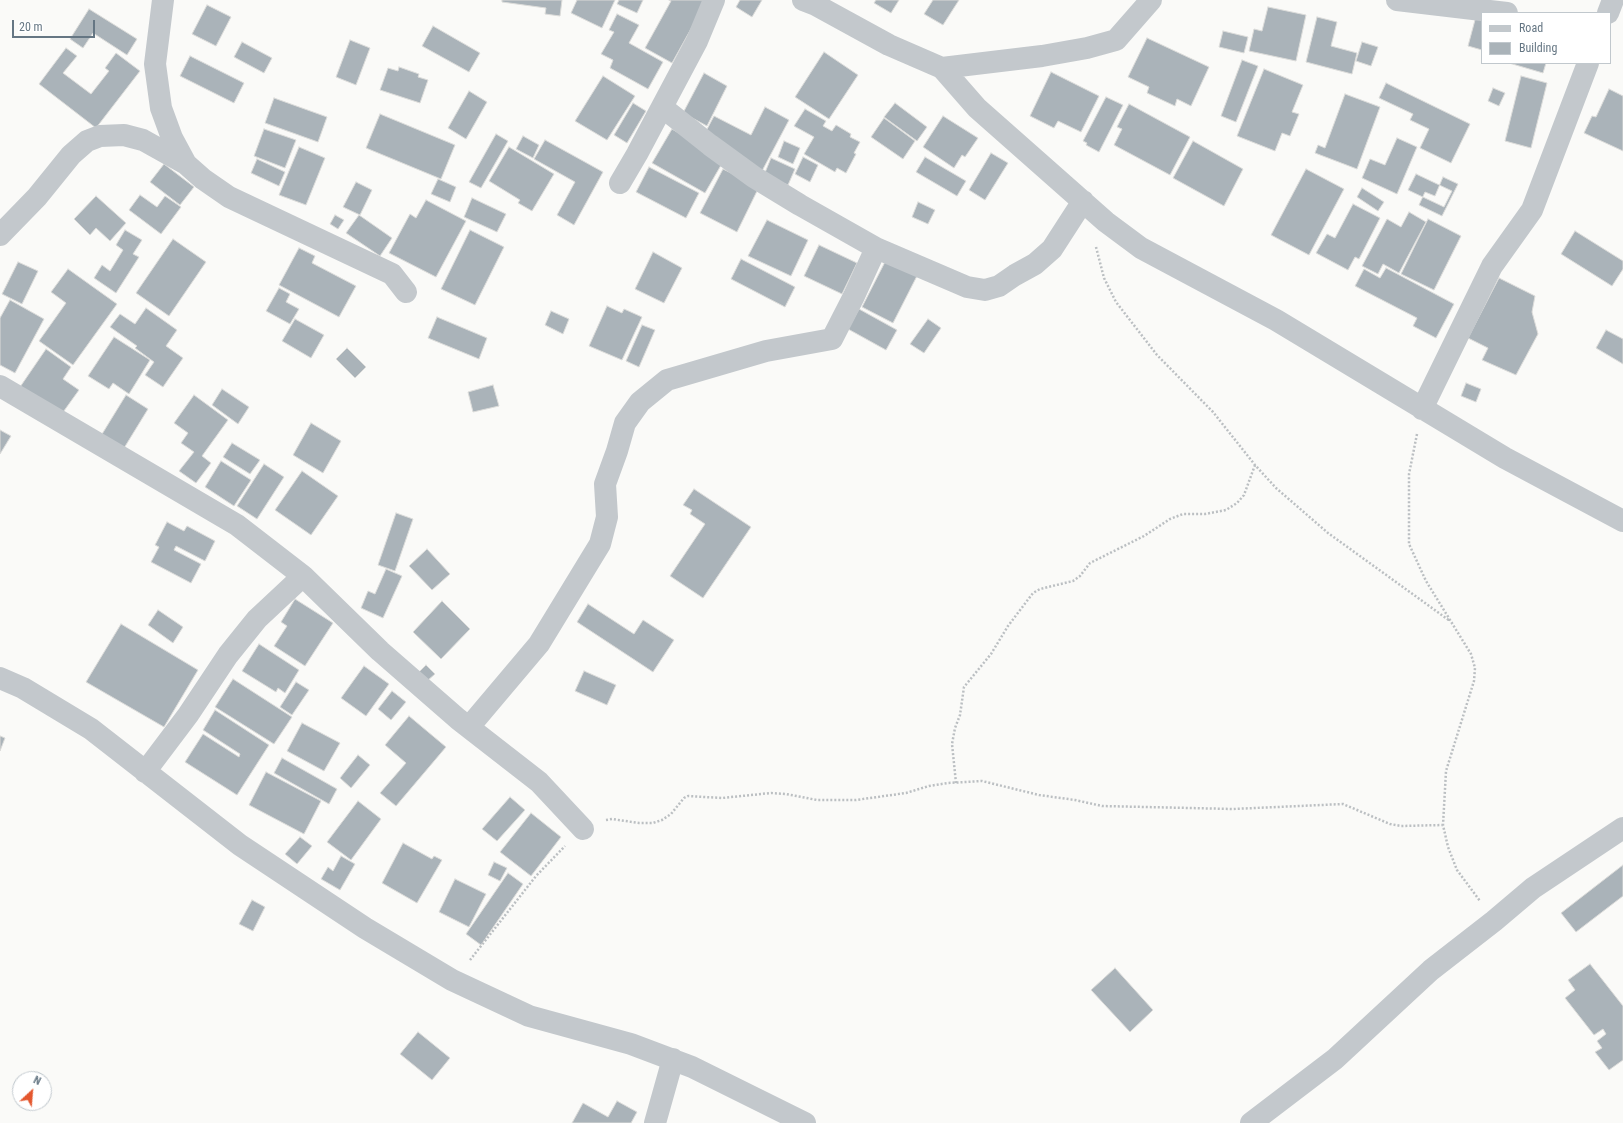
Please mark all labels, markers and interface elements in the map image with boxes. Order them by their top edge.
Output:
scale bar [14,12,97,38]
legend [1481,12,1611,64]
text: 20 m [19,20,43,34]
text: Road [1519,21,1543,35]
text: Building [1519,41,1557,55]
north arrow [12,1071,52,1111]
text: N [31,1073,43,1088]

